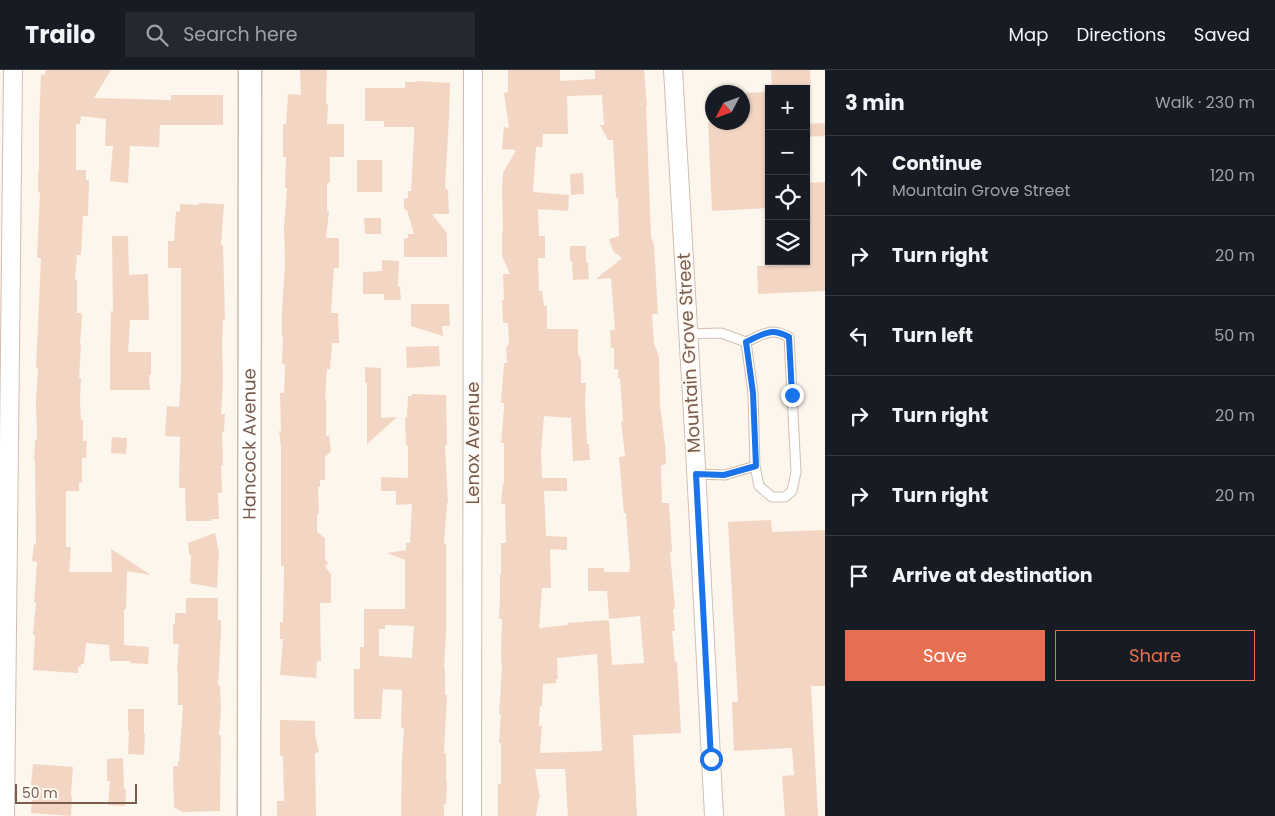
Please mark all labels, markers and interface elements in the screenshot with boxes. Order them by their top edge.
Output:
search box [125,12,475,57]
text: Trailo [25,18,95,51]
icon: search [143,21,171,49]
text: Search here [183,21,298,48]
text: Map [1009,22,1048,47]
text: Directions [1076,22,1166,47]
text: Saved [1194,22,1250,47]
north arrow [705,85,750,130]
map controls [765,85,810,265]
button: + [765,85,810,130]
text: 3 min [845,88,905,117]
text: Walk · 230 m [1155,91,1255,114]
button: − [765,130,810,175]
text: Continue [892,150,982,177]
icon: ahead [845,162,873,190]
text: 120 m [1210,164,1255,187]
button: locate [765,175,810,220]
text: Mountain Grove Street [892,179,1070,202]
button: layers [765,220,810,265]
icon: right [845,242,873,270]
text: Turn right [892,242,988,269]
text: 20 m [1215,244,1255,267]
street label: Mountain Grove Street [671,252,706,454]
icon: left [845,322,873,350]
text: Turn left [892,322,973,349]
text: 50 m [1214,324,1255,347]
street label: Hancock Avenue [236,368,262,520]
street label: Lenox Avenue [460,382,485,505]
route end [781,384,804,407]
icon: right [845,402,873,430]
text: Turn right [892,402,988,429]
text: 20 m [1215,404,1255,427]
icon: right [845,482,873,510]
text: Turn right [892,482,988,509]
text: 20 m [1215,484,1255,507]
icon: arrive [845,562,873,590]
text: Arrive at destination [892,562,1093,589]
button: Save [845,630,1045,681]
button: Share [1055,630,1255,681]
route start [700,748,723,771]
scale bar [15,781,138,804]
text: 50 m [22,783,58,803]

